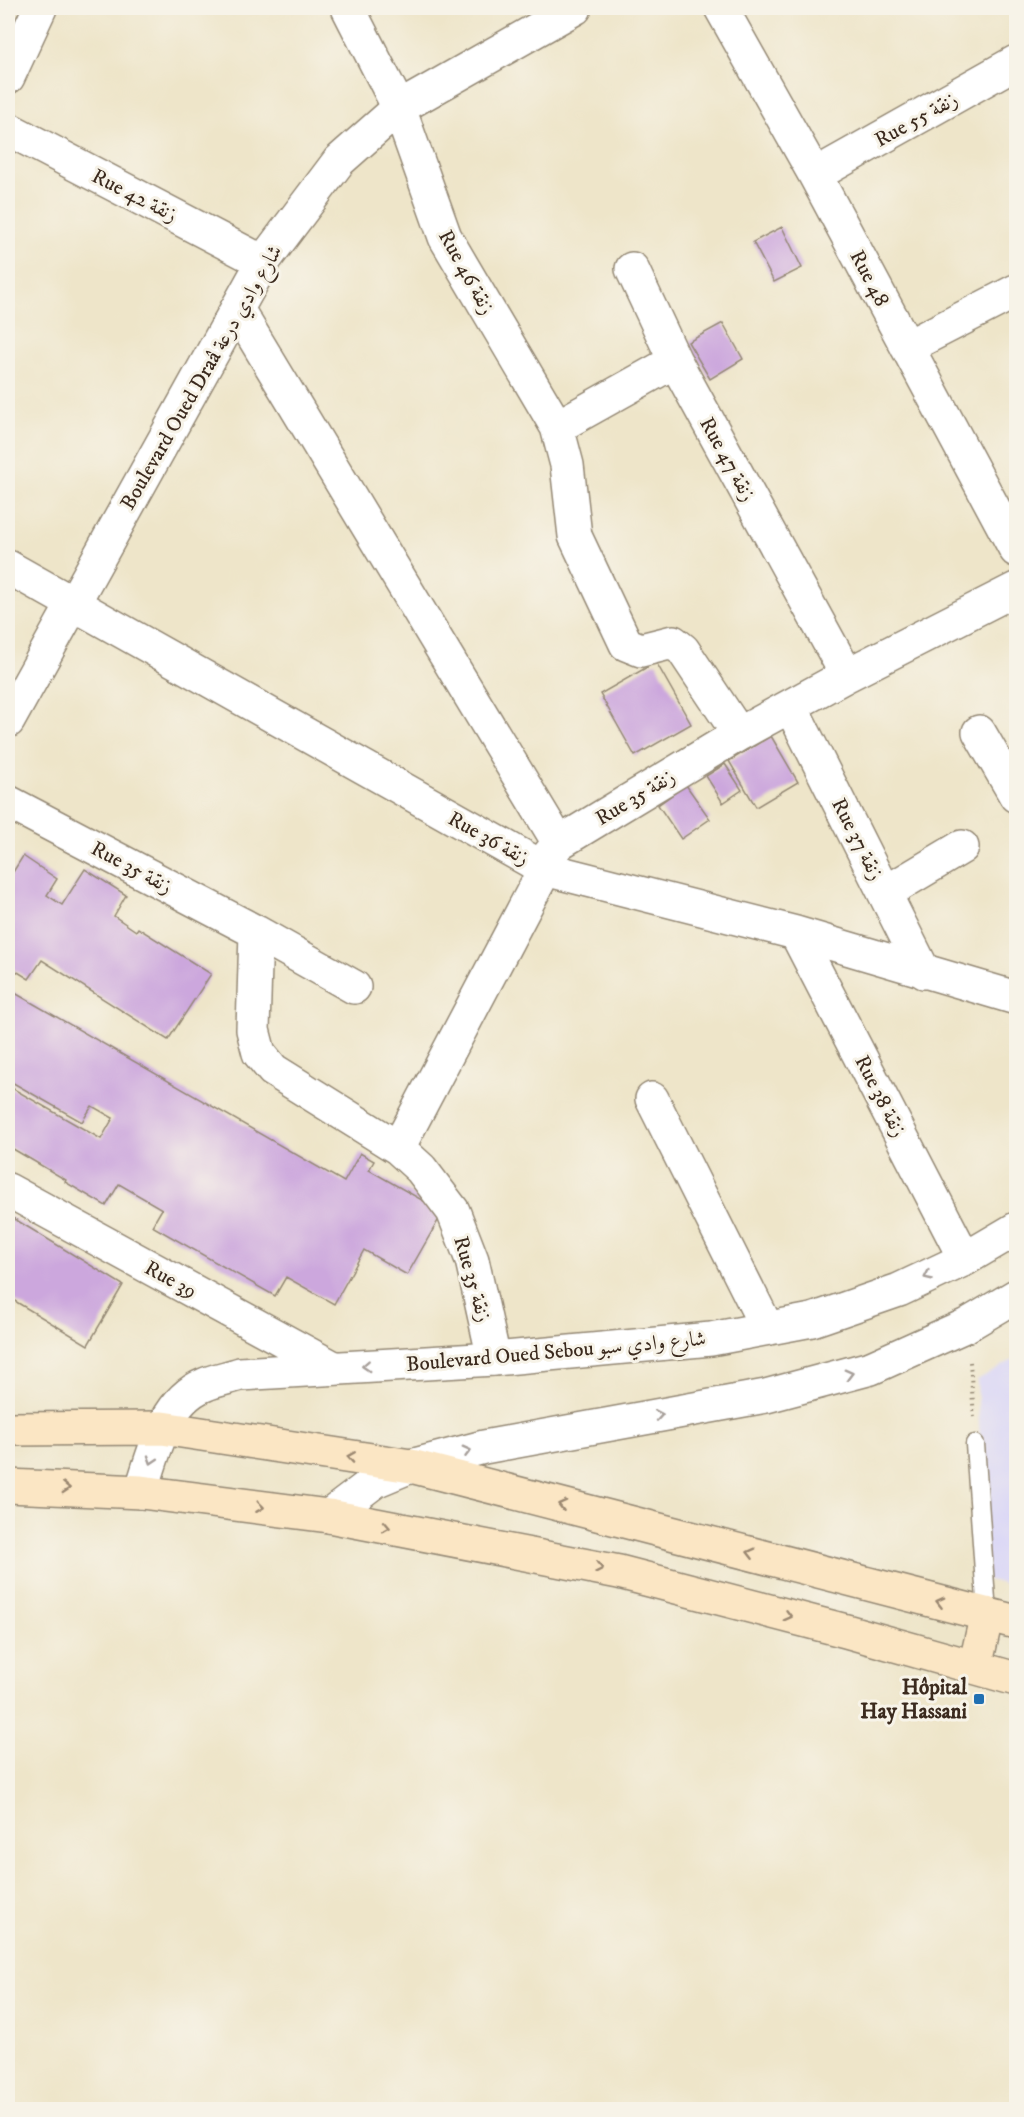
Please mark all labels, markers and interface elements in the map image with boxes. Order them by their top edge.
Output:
street label: Rue 55 زنقة [870,86,963,153]
street label: Rue 42 زنقة [87,163,182,228]
street label: Rue 46 زنقة [432,225,500,320]
street label: Boulevard Oued Draâ شارع وادي درعة [115,240,292,517]
street label: Rue 48 [844,246,895,311]
street label: Rue 47 زنقة [693,413,761,506]
street label: Rue 35 زنقة [591,764,680,832]
street label: Rue 37 زنقة [825,794,889,885]
street label: Rue 36 زنقة [443,806,534,872]
street label: Rue 35 زنقة [86,836,177,900]
street label: Rue 38 زنقة [848,1051,912,1142]
street label: Rue 35 زنقة [447,1233,497,1325]
street label: Rue 39 [140,1255,201,1305]
one-way arrow [923,1269,934,1281]
street label: Boulevard Oued Sebou شارع وادي سبو [405,1326,707,1382]
one-way arrow [361,1360,370,1373]
one-way arrow [844,1368,854,1381]
one-way arrow [654,1409,664,1422]
one-way arrow [462,1446,472,1458]
one-way arrow [347,1451,356,1463]
one-way arrow [146,1454,159,1465]
one-way arrow [61,1481,70,1494]
one-way arrow [557,1499,567,1512]
one-way arrow [255,1501,264,1513]
one-way arrow [381,1520,391,1533]
one-way arrow [746,1548,756,1561]
one-way arrow [593,1561,603,1574]
one-way arrow [935,1597,945,1609]
one-way arrow [782,1608,792,1621]
place label: Hôpital Hay Hassani [860,1675,968,1725]
marker: Hôpital Hay Hassani [972,1692,986,1706]

